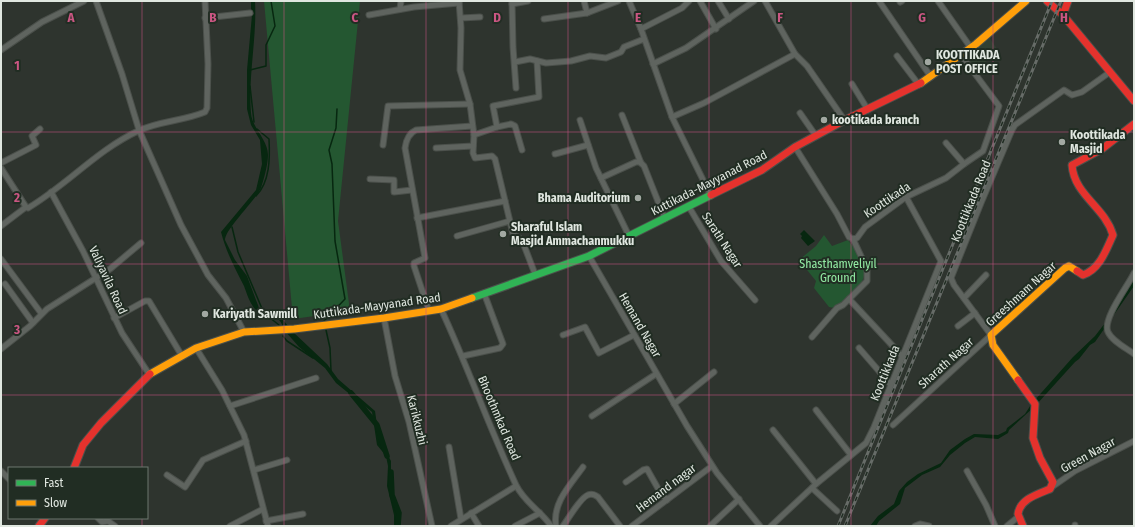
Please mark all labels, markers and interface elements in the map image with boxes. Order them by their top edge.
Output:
text: A [66,10,75,25]
text: B [209,10,217,25]
text: C [352,10,359,25]
text: D [493,10,501,25]
text: E [635,10,641,25]
text: F [777,10,783,25]
text: G [918,10,926,25]
text: H [1060,10,1068,25]
place label: KOOTTIKADA POST OFFICE [936,48,1000,76]
marker: KOOTTIKADA POST OFFICE [923,57,933,67]
text: 1 [14,58,20,73]
place label: kootikada branch [832,113,919,127]
marker: kootikada branch [819,115,829,125]
place label: Koottikada Masjid [1070,128,1126,156]
marker: Koottikada Masjid [1057,137,1067,147]
street label: Kuttikada-Mayyanad Road [649,148,769,218]
street label: Koottikkada Road [948,158,994,244]
street label: Koottikada [861,179,913,221]
text: 2 [13,190,20,205]
place label: Bhama Auditorium [538,191,630,205]
marker: Bhama Auditorium [633,193,643,203]
street label: Sarath Nagar [699,210,746,271]
place label: Sharaful Islam Masjid Ammachanmukku [511,220,634,248]
marker: Sharaful Islam Masjid Ammachanmukku [498,229,508,239]
street label: Valiyavila Road [86,244,130,316]
park label: Shasthamveliyil Ground [799,257,877,285]
street label: Greeshmam Nagar [983,258,1060,329]
street label: Kuttikada-Mayyanad Road [313,290,441,322]
street label: Hemand Nagar [616,290,665,361]
place label: Kariyath Sawmill [213,307,298,321]
marker: Kariyath Sawmill [200,309,210,319]
text: 3 [13,322,20,337]
street label: Sharath Nagar [916,334,977,391]
street label: Koottikkada [867,343,903,403]
street label: Bhoothmkad Road [475,374,523,462]
street label: Karikkuzhi [404,394,430,446]
street label: Green Nagar [1058,434,1118,476]
street label: Hemand nagar [633,460,699,515]
legend [8,467,148,519]
text: Fast [44,476,63,490]
text: Slow [44,496,67,510]

